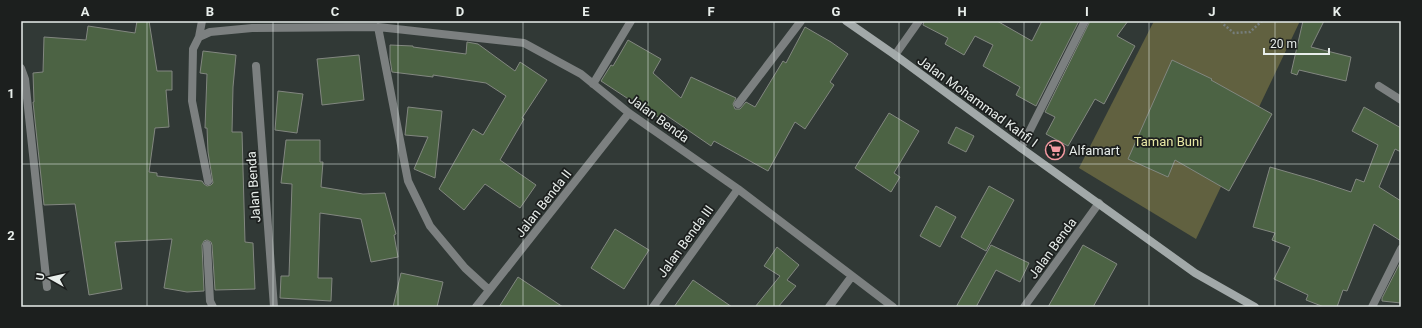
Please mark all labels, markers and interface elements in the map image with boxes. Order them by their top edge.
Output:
text: A [81,4,90,19]
text: B [206,4,214,19]
text: C [331,4,340,19]
text: D [456,4,464,19]
text: E [582,4,590,19]
text: F [707,4,715,19]
text: G [832,4,841,19]
text: H [957,4,967,19]
text: I [1085,4,1089,19]
text: J [1208,4,1216,19]
text: K [1333,4,1342,19]
scale bar [1264,30,1329,56]
text: 20 m [1270,37,1297,51]
street label: Jalan Mohammad Kahfi I [915,53,1041,150]
text: 1 [7,86,15,101]
street label: Jalan Benda [625,91,692,145]
park label: Taman Buni [1134,134,1202,149]
supermarket icon: Alfamart [1044,139,1066,161]
place label: Alfamart [1069,143,1120,158]
street label: Jalan Benda [244,151,263,223]
street label: Jalan Benda II [512,166,574,240]
street label: Jalan Benda III [654,202,717,280]
street label: Jalan Benda [1025,215,1079,282]
text: 2 [7,228,15,243]
north arrow [30,258,70,298]
text: U [34,272,48,281]

